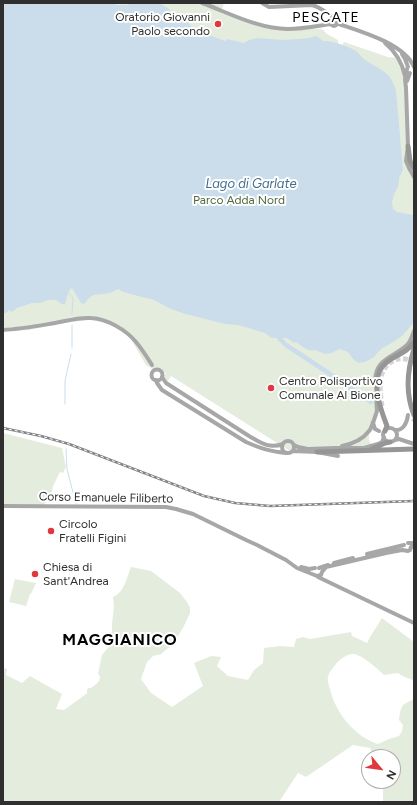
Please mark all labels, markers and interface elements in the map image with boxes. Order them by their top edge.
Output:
place label: Oratorio Giovanni Paolo secondo [115,10,210,38]
district label: PESCATE [292,10,360,26]
marker: Oratorio Giovanni Paolo secondo [213,19,223,29]
water label: Lago di Garlate [205,176,297,192]
park label: Parco Adda Nord [193,193,285,207]
place label: Centro Polisportivo Comunale Al Bione [279,374,383,402]
marker: Centro Polisportivo Comunale Al Bione [266,383,276,393]
street label: Corso Emanuele Filiberto [39,490,173,506]
place label: Circolo Fratelli Figini [59,517,126,545]
marker: Circolo Fratelli Figini [46,526,56,536]
place label: Chiesa di Sant'Andrea [43,560,109,588]
marker: Chiesa di Sant'Andrea [30,569,40,579]
district label: MAGGIANICO [62,630,178,650]
north arrow [361,749,401,789]
text: N [383,768,399,781]

